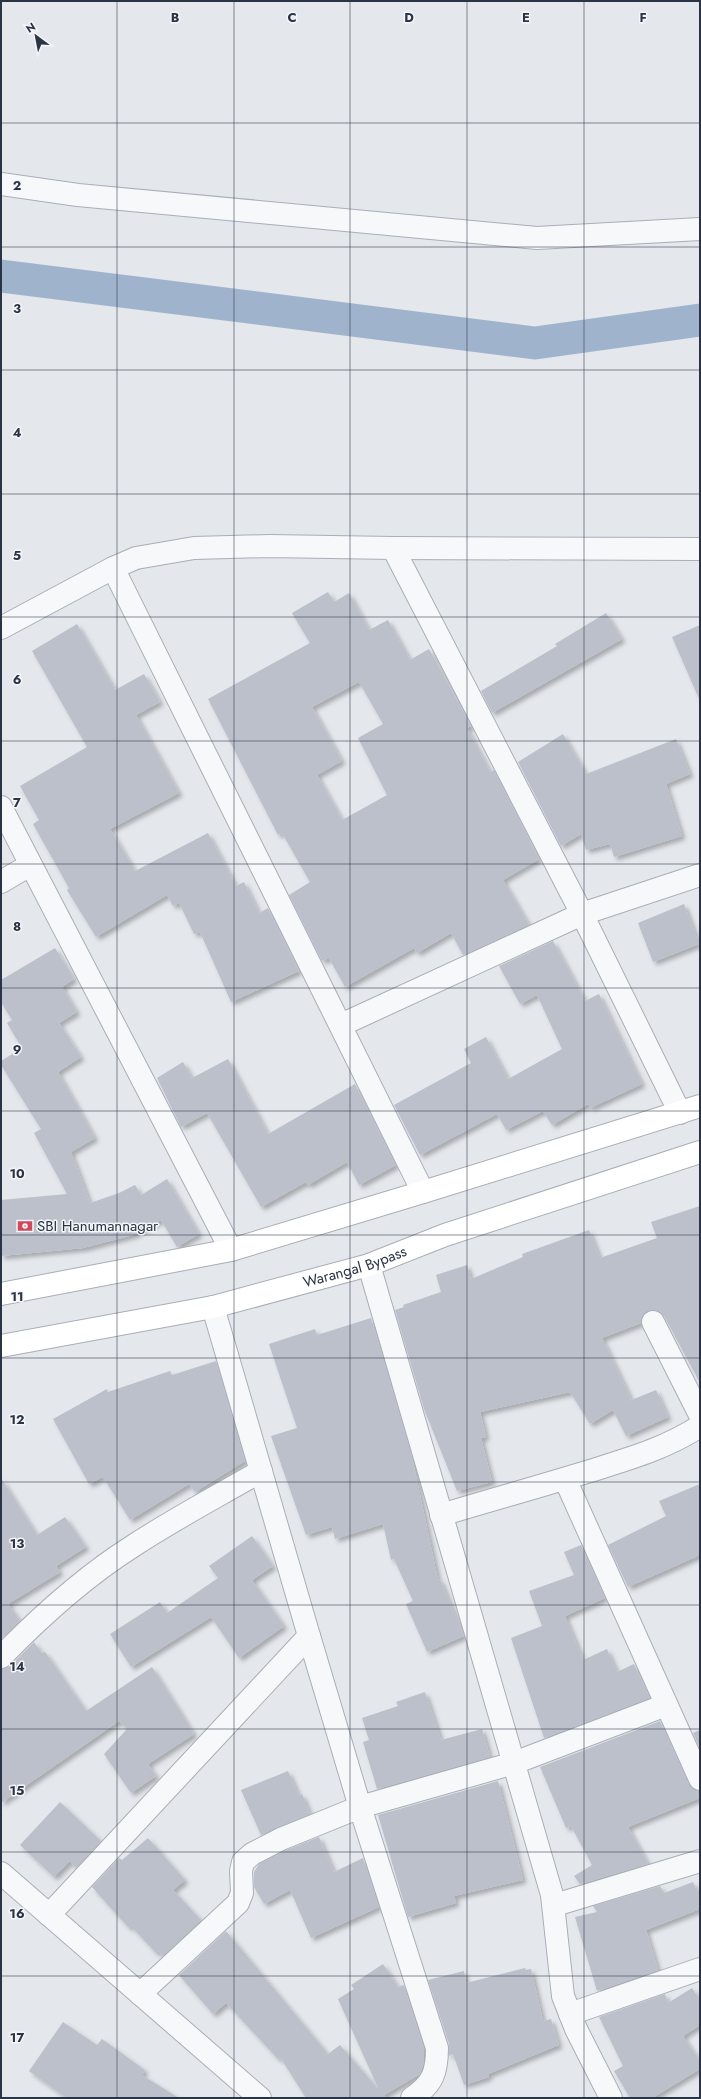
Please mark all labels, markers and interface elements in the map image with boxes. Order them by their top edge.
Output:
text: B [171,8,180,27]
text: C [287,8,297,27]
text: D [404,8,414,27]
text: E [522,8,530,27]
text: F [639,8,647,27]
north arrow [16,16,56,56]
text: N [23,18,39,37]
text: 2 [13,176,21,195]
text: 3 [13,299,21,318]
text: 4 [12,423,22,442]
text: 5 [13,546,21,565]
text: 6 [13,670,22,689]
text: 7 [13,793,21,812]
text: 8 [13,917,21,936]
text: 9 [13,1040,22,1059]
text: 10 [9,1164,25,1183]
place label: SBI Hanumannagar [37,1215,159,1237]
bank icon: SBI Hanumannagar [16,1217,34,1235]
street label: Warangal Bypass [301,1240,410,1293]
text: 11 [10,1287,24,1306]
text: 12 [9,1410,25,1429]
text: 13 [10,1534,24,1553]
text: 14 [9,1657,25,1676]
text: 15 [9,1781,25,1800]
text: 16 [9,1904,25,1923]
text: 17 [10,2028,24,2047]

